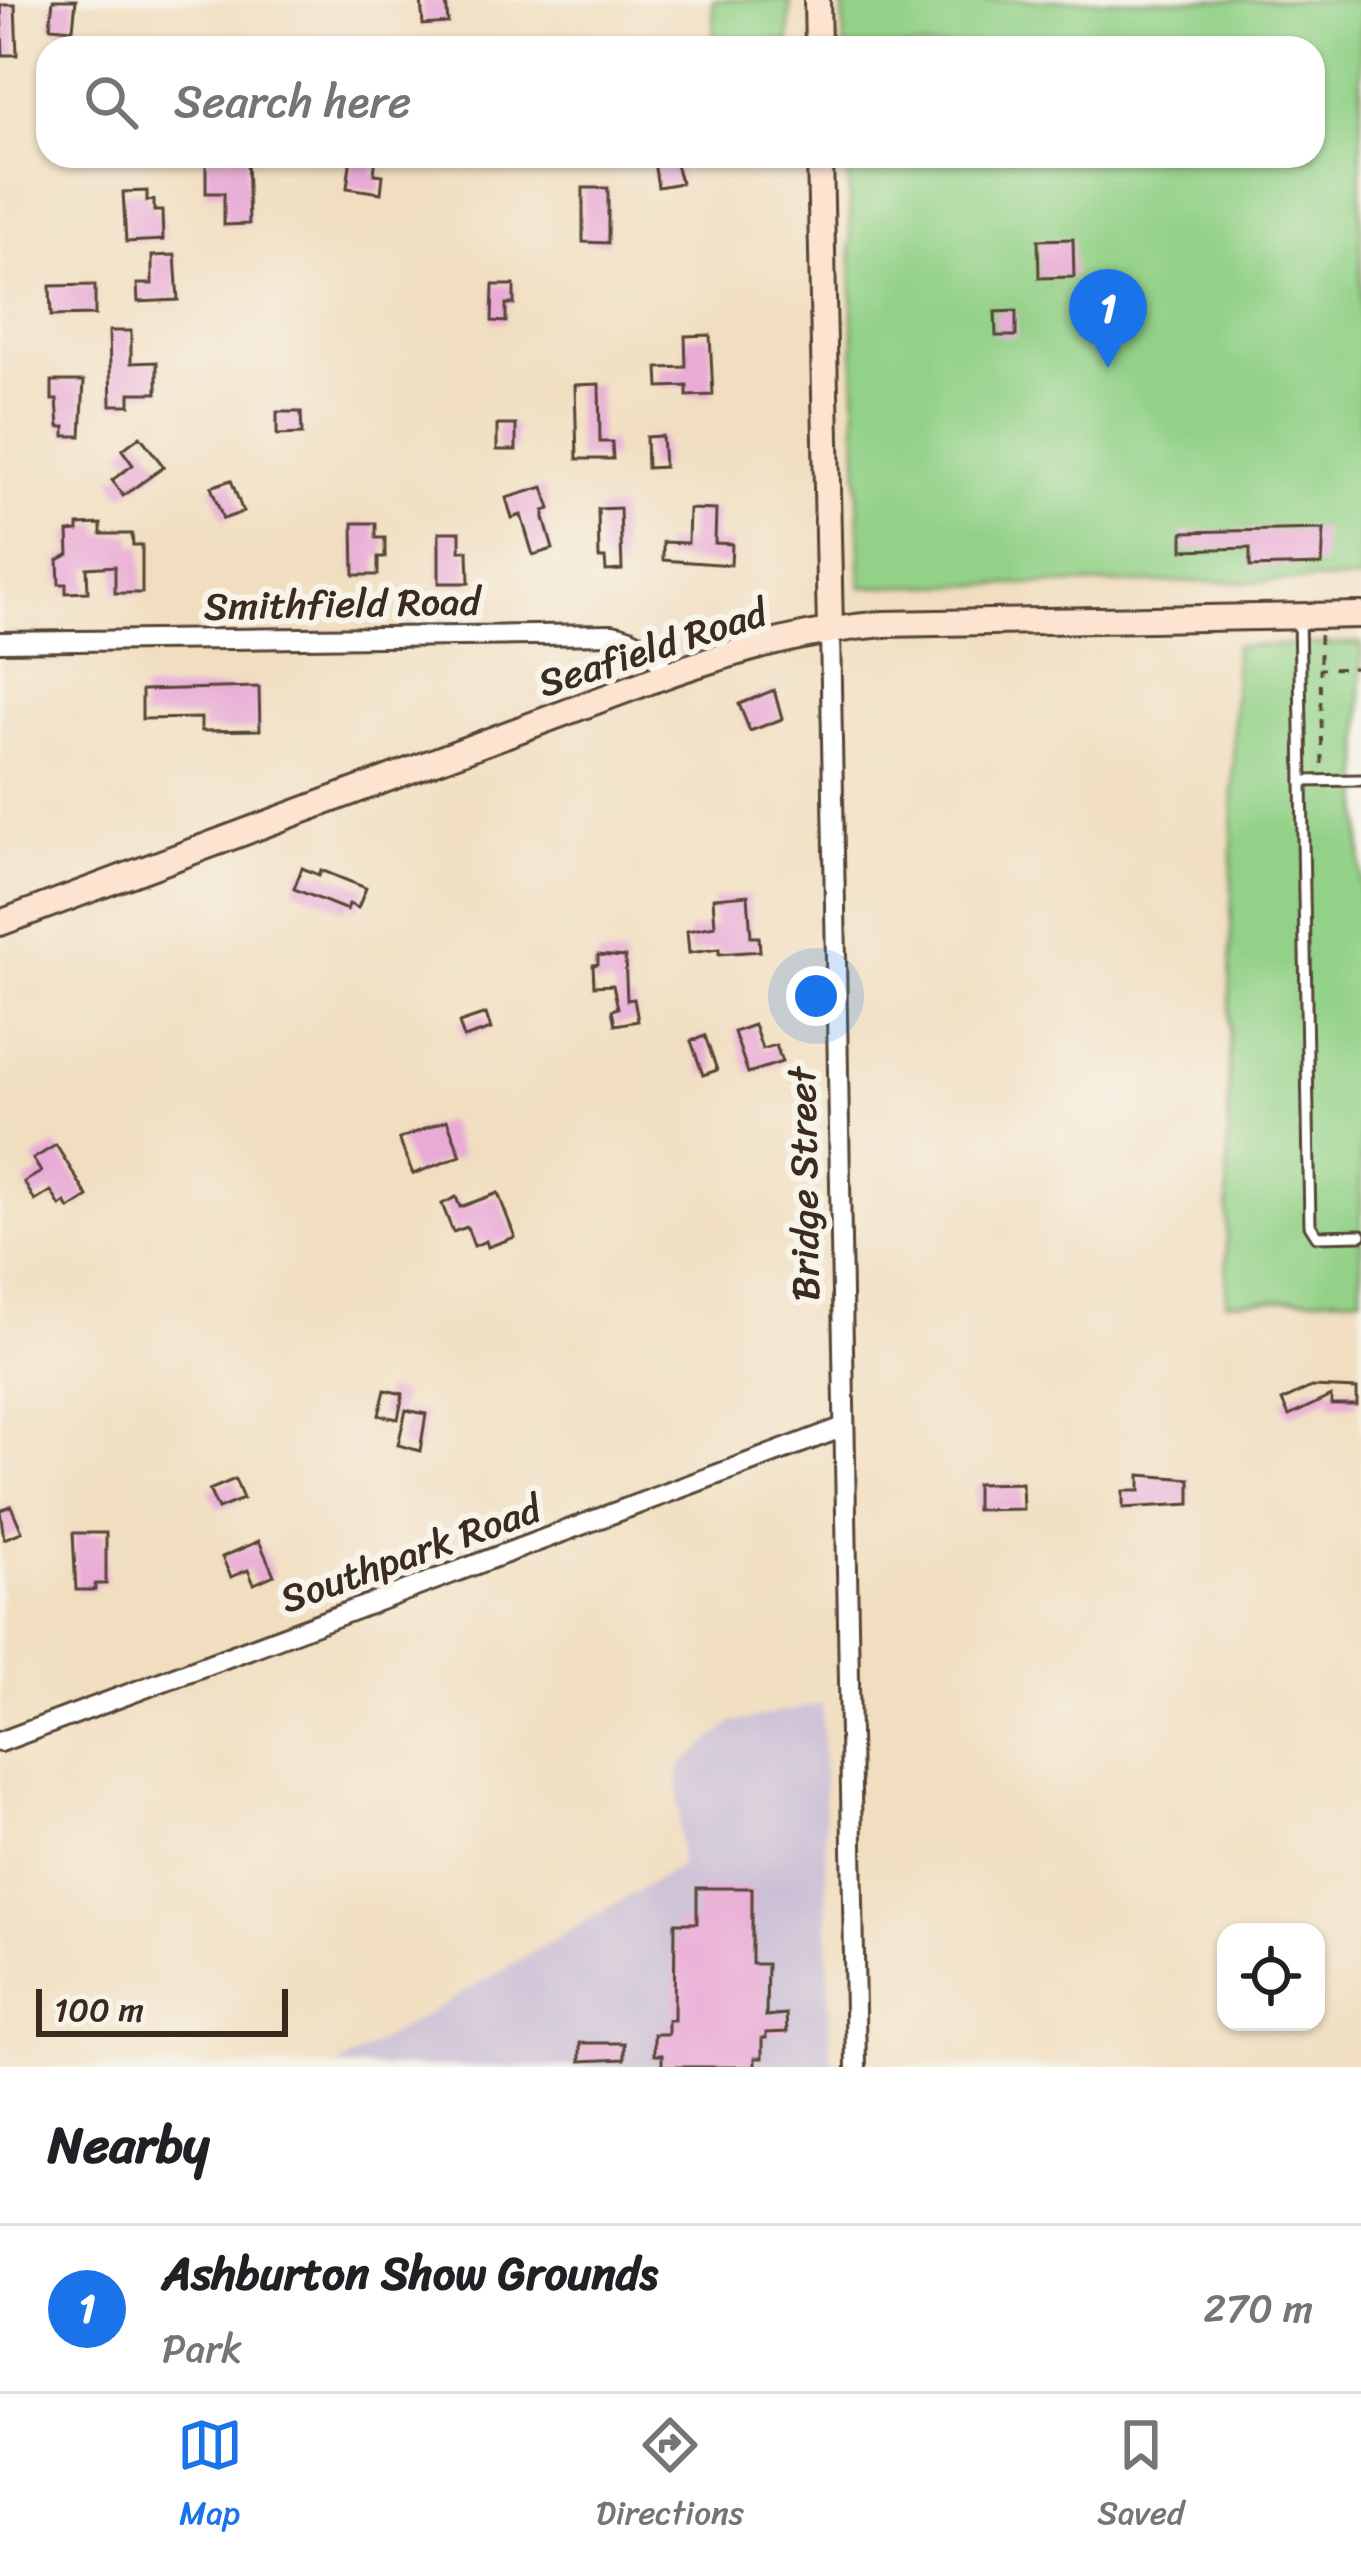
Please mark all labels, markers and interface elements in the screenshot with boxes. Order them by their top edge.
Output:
search box [36,36,1325,168]
text: Search here [174,62,411,142]
icon: search [78,69,144,135]
pin: 1 [1069,269,1147,368]
street label: Smithfield Road [203,567,483,640]
street label: Seafield Road [529,577,778,717]
your location [786,966,846,1026]
street label: Bridge Street [767,1065,840,1302]
street label: Southpark Road [270,1473,553,1633]
map controls [1217,1923,1325,2031]
button: locate [1217,1923,1325,2031]
text: 100 m [54,1981,144,2039]
scale bar [36,1983,288,2036]
text: Nearby [48,2100,209,2190]
text: Ashburton Show Grounds [162,2234,658,2314]
text: 1 [79,2274,95,2343]
text: 270 m [1203,2274,1313,2343]
text: Park [162,2314,242,2383]
tab: Map [177,2412,243,2542]
tab: Directions [596,2412,744,2542]
tab: Saved [1097,2412,1184,2542]

